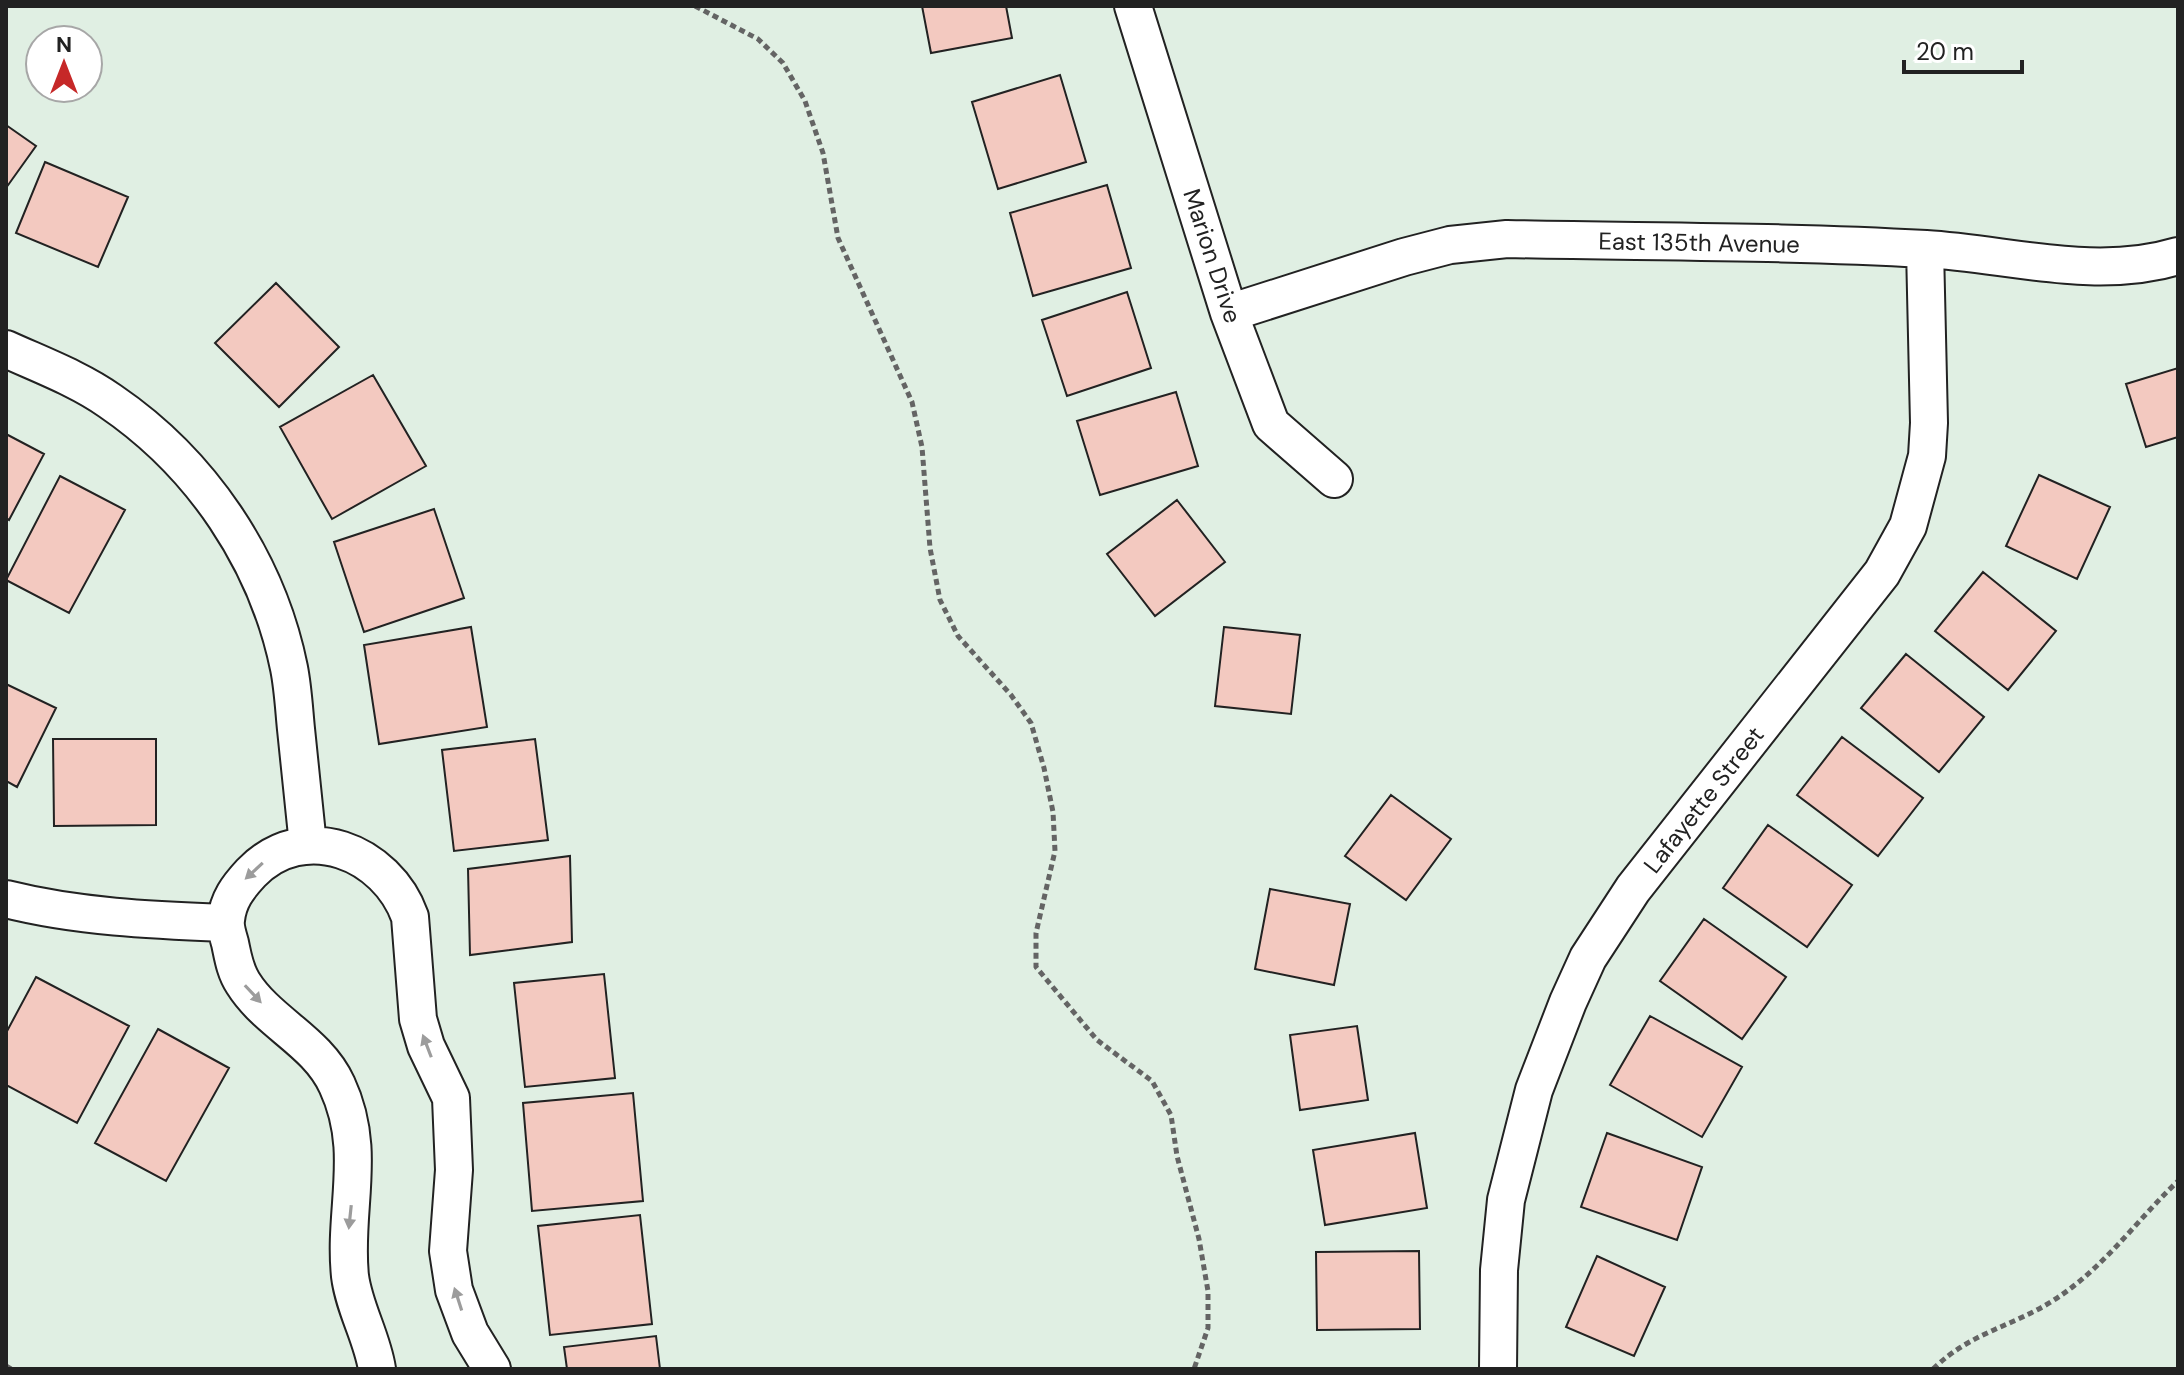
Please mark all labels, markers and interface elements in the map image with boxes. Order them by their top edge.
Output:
north arrow [24,24,104,104]
scale bar [1904,24,2022,74]
text: N [56,30,72,59]
text: 20 m [1916,36,1974,67]
street label: Marion Drive [1176,185,1249,327]
street label: East 135th Avenue [1598,225,1800,260]
street label: Lafayette Street [1637,720,1771,879]
one-way arrow [245,862,264,880]
one-way arrow [243,984,261,1003]
one-way arrow [420,1034,433,1058]
one-way arrow [344,1205,357,1230]
one-way arrow [451,1287,464,1311]

